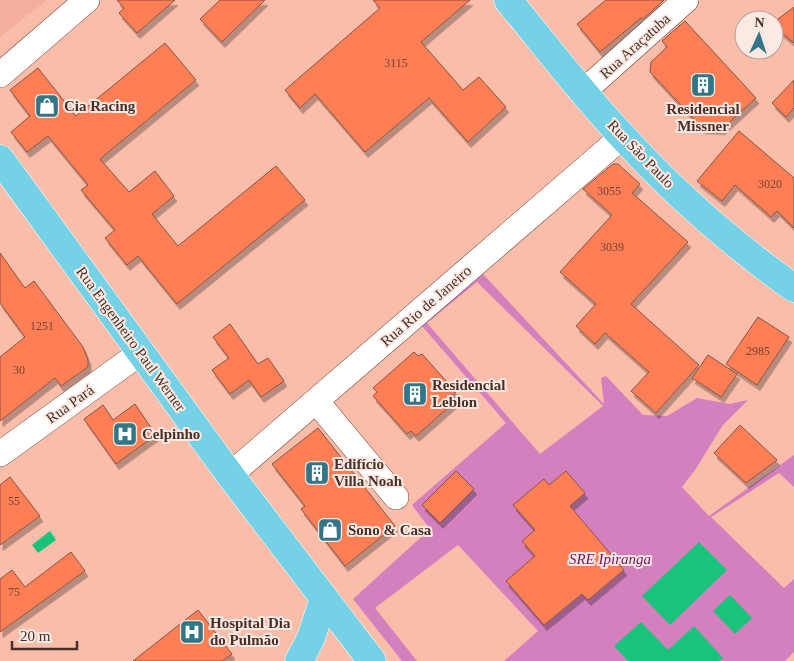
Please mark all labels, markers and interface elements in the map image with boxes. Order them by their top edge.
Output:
street label: Rua Araçatuba [597,10,674,82]
north arrow [734,10,784,60]
text: N [754,15,765,30]
house number: 3115 [384,56,408,70]
building icon: Residencial Missner [690,72,716,98]
shop icon: Cia Racing [34,93,60,119]
place label: Cia Racing [64,98,136,114]
place label: Residencial Missner [666,101,740,134]
street label: Rua São Paulo [605,117,677,191]
house number: 3020 [758,177,782,191]
house number: 3055 [597,184,621,198]
house number: 3039 [600,240,624,254]
street label: Rua Rio de Janeiro [378,262,474,350]
street label: Rua Engenheiro Paul Werner [73,264,189,414]
house number: 1251 [30,319,54,333]
house number: 2985 [746,344,770,358]
house number: 30 [13,363,25,377]
place label: Residencial Leblon [432,377,505,410]
street label: Rua Pará [43,381,97,427]
building icon: Residencial Leblon [402,381,428,407]
hospital icon: Celpinho [112,421,138,447]
place label: Celpinho [142,426,200,442]
place label: Edifício Villa Noah [334,456,403,489]
building icon: Edifício Villa Noah [304,460,330,486]
house number: 55 [8,494,20,508]
shop icon: Sono & Casa [317,517,343,543]
place label: Sono & Casa [348,522,432,538]
park label: SRE Ipiranga [569,551,651,567]
house number: 75 [8,585,20,599]
place label: Hospital Dia do Pulmão [210,615,291,648]
scale bar [12,618,78,650]
hospital icon: Hospital Dia do Pulmão [179,619,205,645]
text: 20 m [20,628,51,644]

